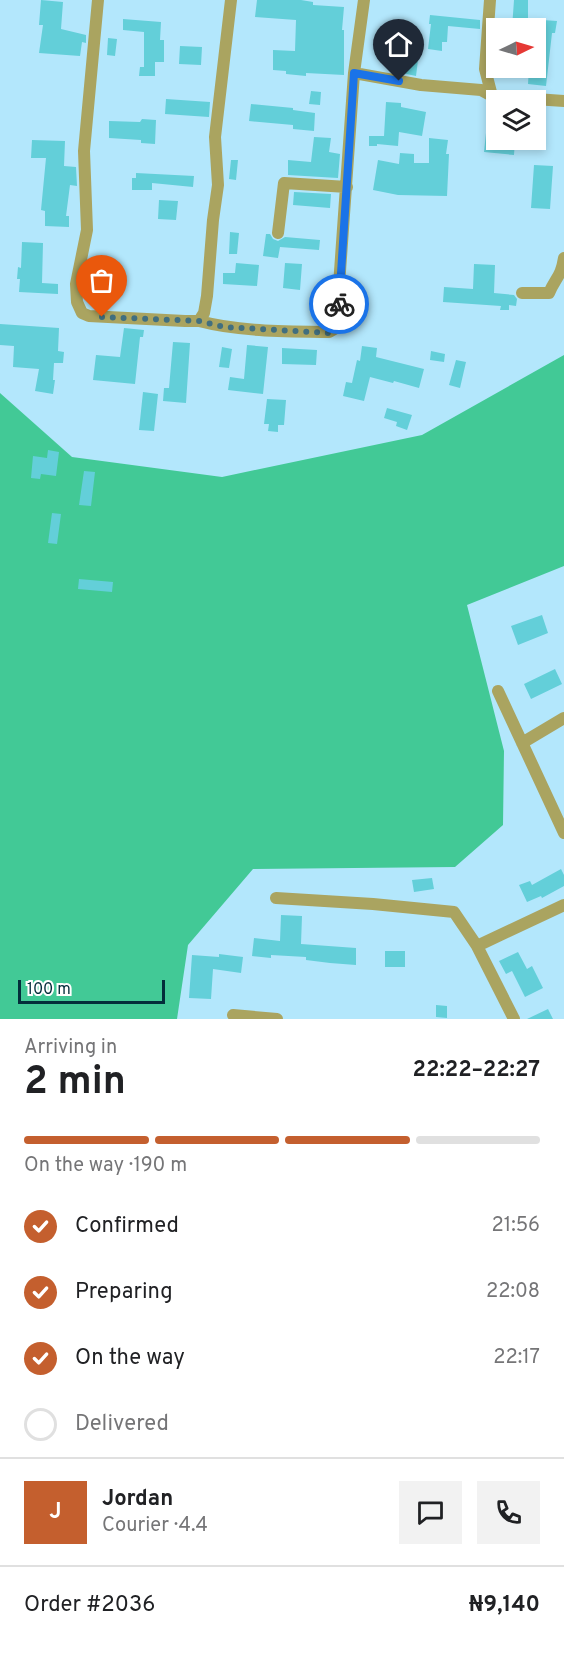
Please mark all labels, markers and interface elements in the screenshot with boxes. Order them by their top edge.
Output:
north arrow [486,18,546,78]
map controls [486,18,546,150]
pin [373,19,424,81]
icon: home [382,28,415,61]
button: layers [486,90,546,150]
pin [76,255,127,317]
icon: bag [85,264,118,297]
courier [309,274,369,334]
icon: bike [323,288,356,321]
scale bar [18,977,165,1004]
text: 100 m [27,980,71,1000]
text: Arriving in [24,1035,117,1061]
text: 22:22–22:27 [413,1057,540,1084]
text: 2 min [24,1059,126,1108]
text: On the way · 190 m [24,1153,187,1179]
icon: check [24,1210,57,1243]
text: Confirmed [75,1213,179,1240]
text: 21:56 [491,1213,540,1239]
icon: check [24,1276,57,1309]
text: Preparing [75,1279,173,1306]
text: 22:08 [486,1279,540,1305]
icon: check [24,1342,57,1375]
text: On the way [75,1345,185,1372]
text: 22:17 [493,1345,540,1371]
text: Delivered [75,1411,169,1438]
button: chat [399,1481,462,1544]
button: phone [477,1481,540,1544]
text: Jordan [102,1486,173,1513]
text: J [49,1499,62,1526]
text: Courier · 4.4 [102,1513,208,1539]
text: Order #2036 [24,1592,155,1619]
text: ₦9,140 [469,1592,540,1619]

